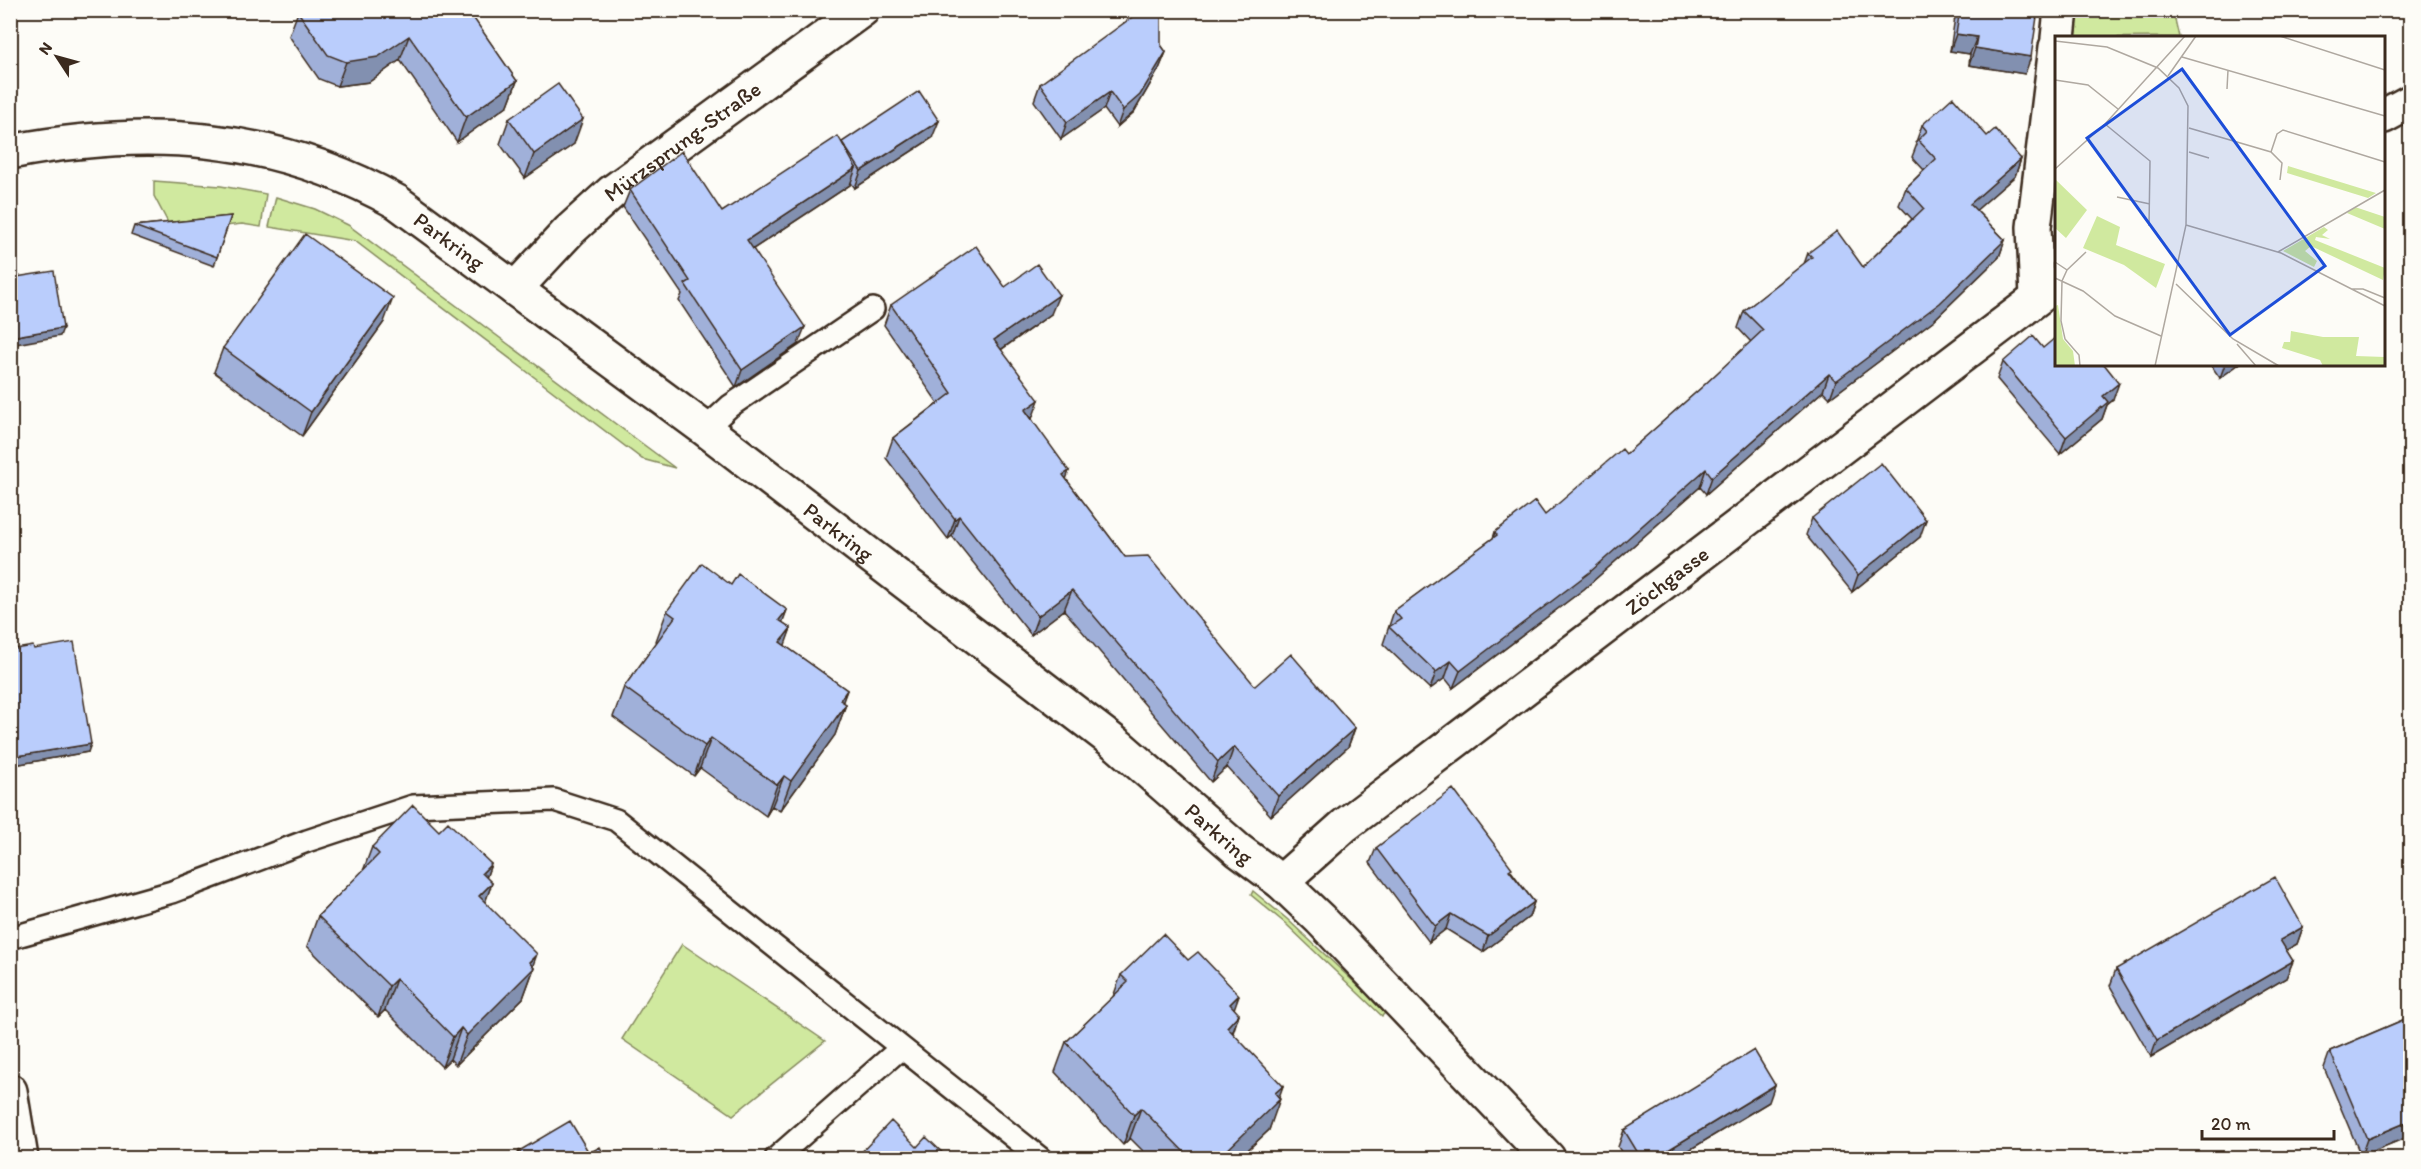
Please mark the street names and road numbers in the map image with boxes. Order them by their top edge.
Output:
street label: Mürzsprung-Straße [598,75,766,207]
street label: Parkring [409,206,491,276]
street label: Parkring [798,496,880,567]
street label: Zöchgasse [1620,540,1714,621]
street label: Parkring [1180,797,1259,871]

